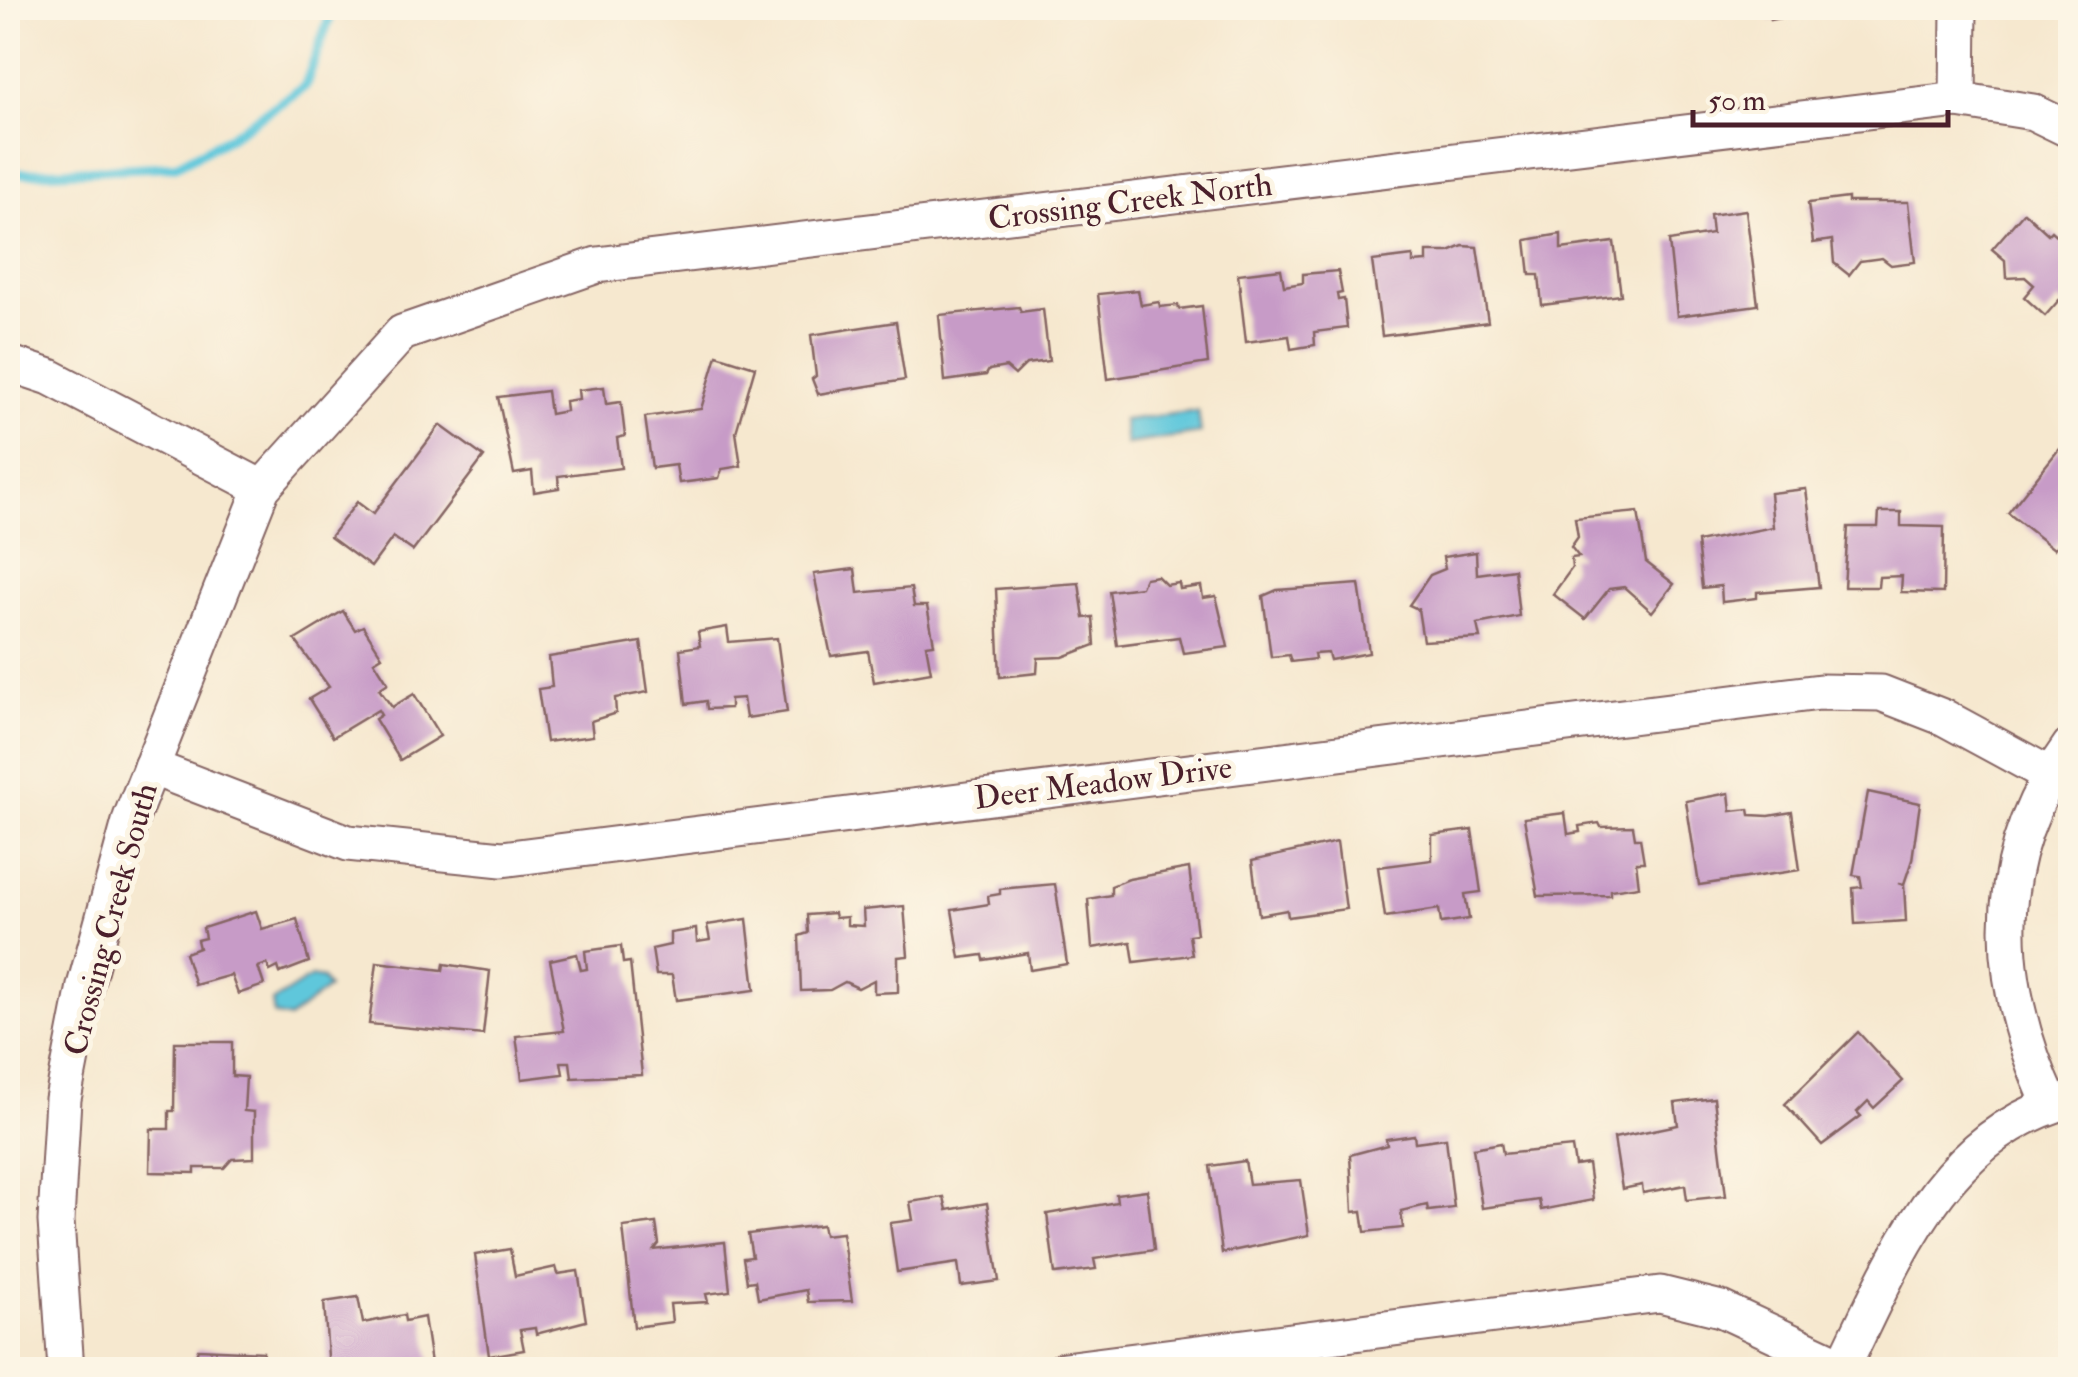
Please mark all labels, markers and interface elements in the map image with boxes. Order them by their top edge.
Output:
scale bar [1693,65,1948,127]
text: 50 m [1708,82,1766,119]
street label: Crossing Creek North [986,165,1275,239]
street label: Deer Meadow Drive [972,747,1234,819]
street label: Crossing Creek South [55,778,167,1060]

